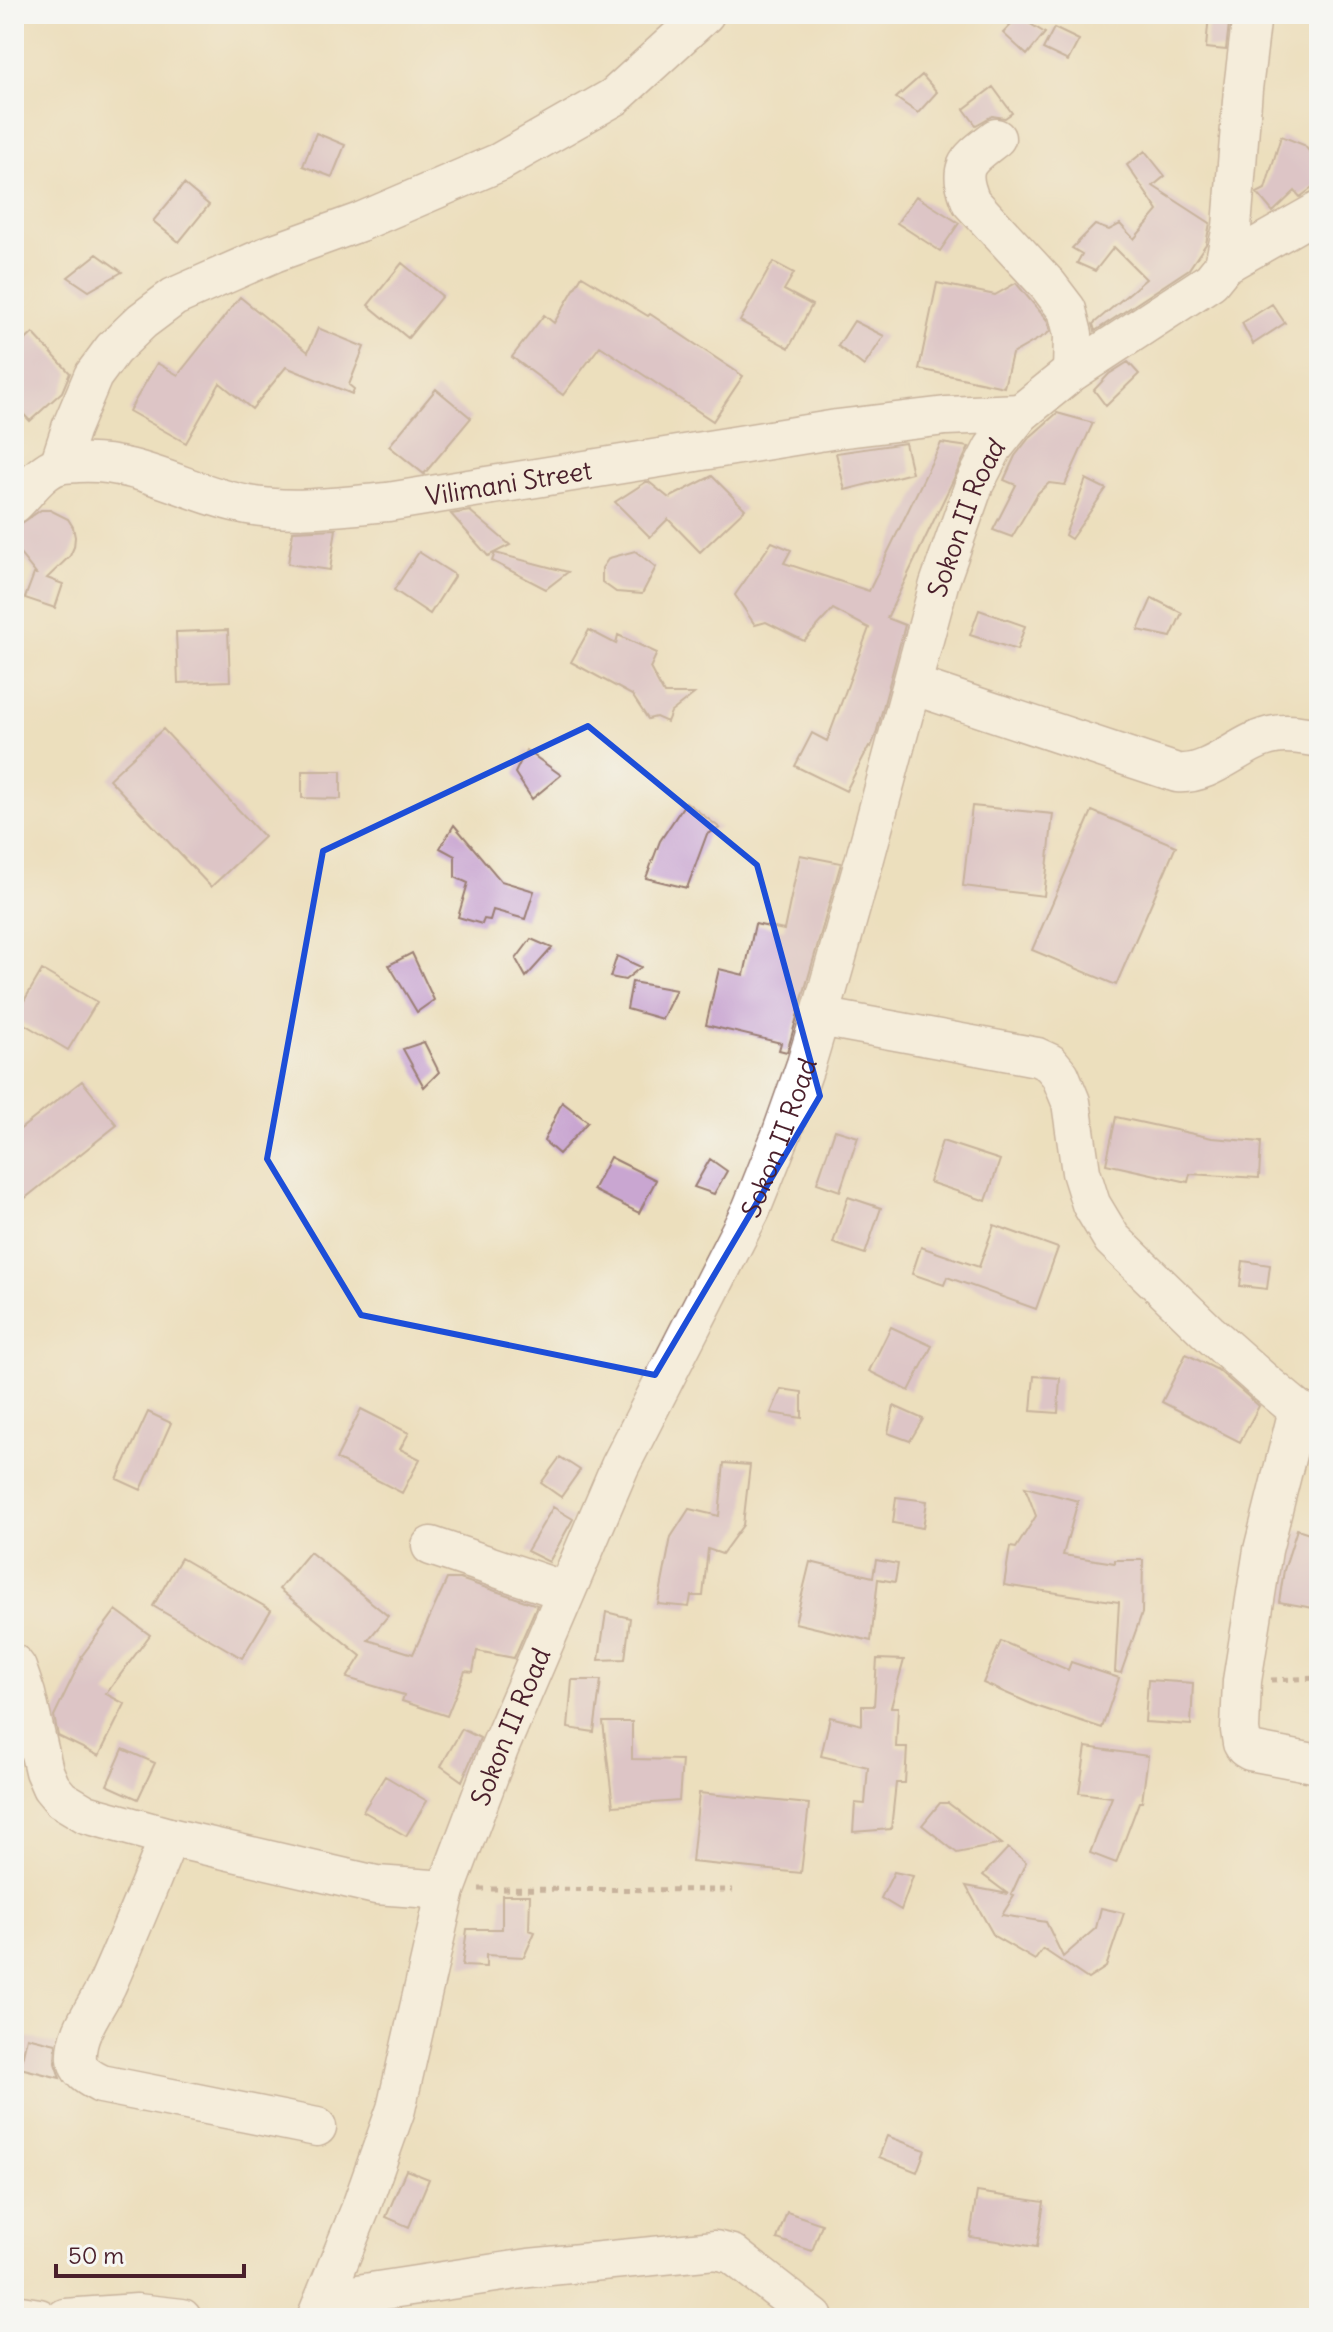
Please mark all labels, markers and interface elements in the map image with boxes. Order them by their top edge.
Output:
street label: Sokon II Road [920,431,1011,600]
street label: Vilimani Street [423,453,594,512]
street label: Sokon II Road [733,1053,823,1222]
street label: Sokon II Road [463,1642,557,1810]
scale bar [56,2228,244,2278]
text: 50 m [68,2240,124,2270]

